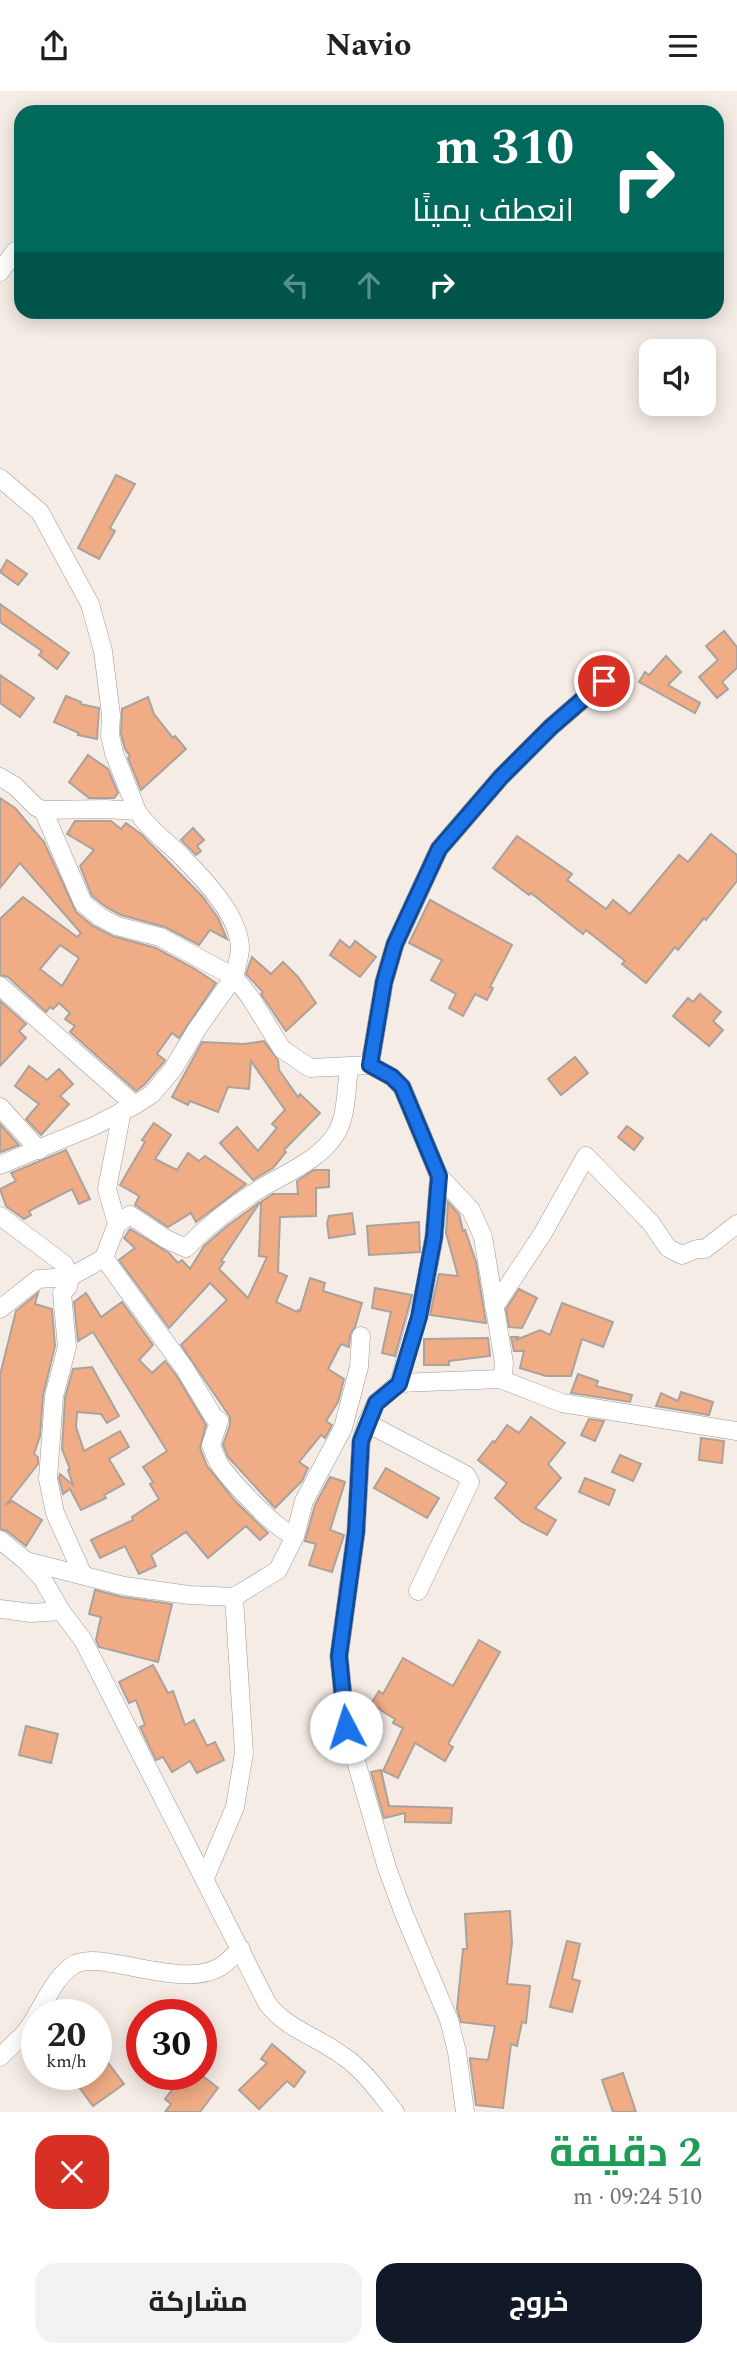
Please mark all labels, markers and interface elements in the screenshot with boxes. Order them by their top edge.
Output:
text: Navio [325,21,412,70]
icon: share [35,27,73,65]
icon: menu [664,27,702,65]
text: 310 m [435,111,574,186]
icon: right [598,133,689,224]
text: انعطف يمينًا [412,187,574,236]
icon: left [277,266,315,304]
icon: ahead [350,266,388,304]
icon: right [423,266,461,304]
map controls [639,339,716,416]
button: sound [639,339,716,416]
pin [574,651,634,711]
icon: arrive [585,662,623,700]
position arrow [309,1690,383,1764]
speed limit sign: 30 [126,1999,217,2090]
text: 20 [47,2009,86,2062]
text: km/h [46,2048,87,2075]
text: 2 دقيقة [549,2122,702,2185]
button: close [35,2135,109,2209]
text: 510 m · 09:24 [573,2180,702,2215]
button: مشاركة [35,2263,362,2343]
button: خروج [376,2263,702,2343]

